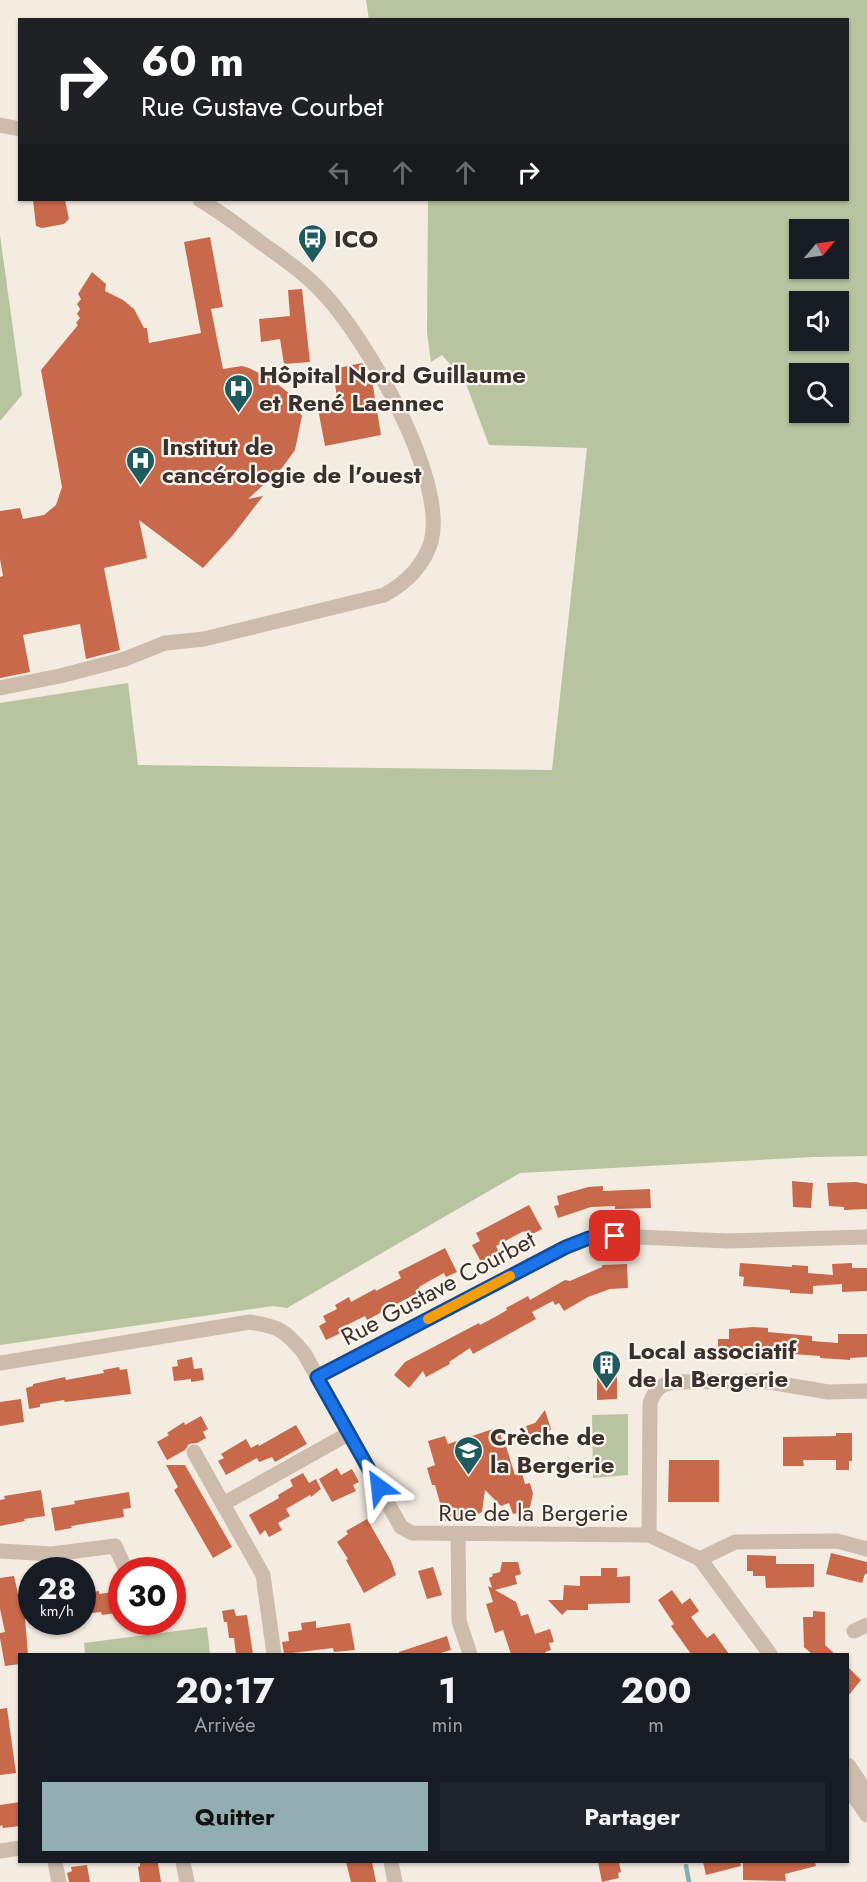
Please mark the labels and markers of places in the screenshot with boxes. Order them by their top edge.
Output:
place label: ICO [334,221,378,256]
bus stop icon: ICO [297,222,329,264]
place label: Hôpital Nord Guillaume et René Laennec [259,357,526,420]
hospital icon: Hôpital Nord Guillaume et René Laennec [222,372,254,414]
place label: Institut de cancérologie de l'ouest [162,429,422,492]
hospital icon: Institut de cancérologie de l'ouest [125,444,157,486]
pin [589,1210,640,1261]
place label: Local associatif de la Bergerie [628,1333,798,1396]
building icon: Local associatif de la Bergerie [591,1348,623,1390]
place label: Crèche de la Bergerie [490,1419,614,1482]
school or university icon: Crèche de la Bergerie [453,1434,485,1476]

